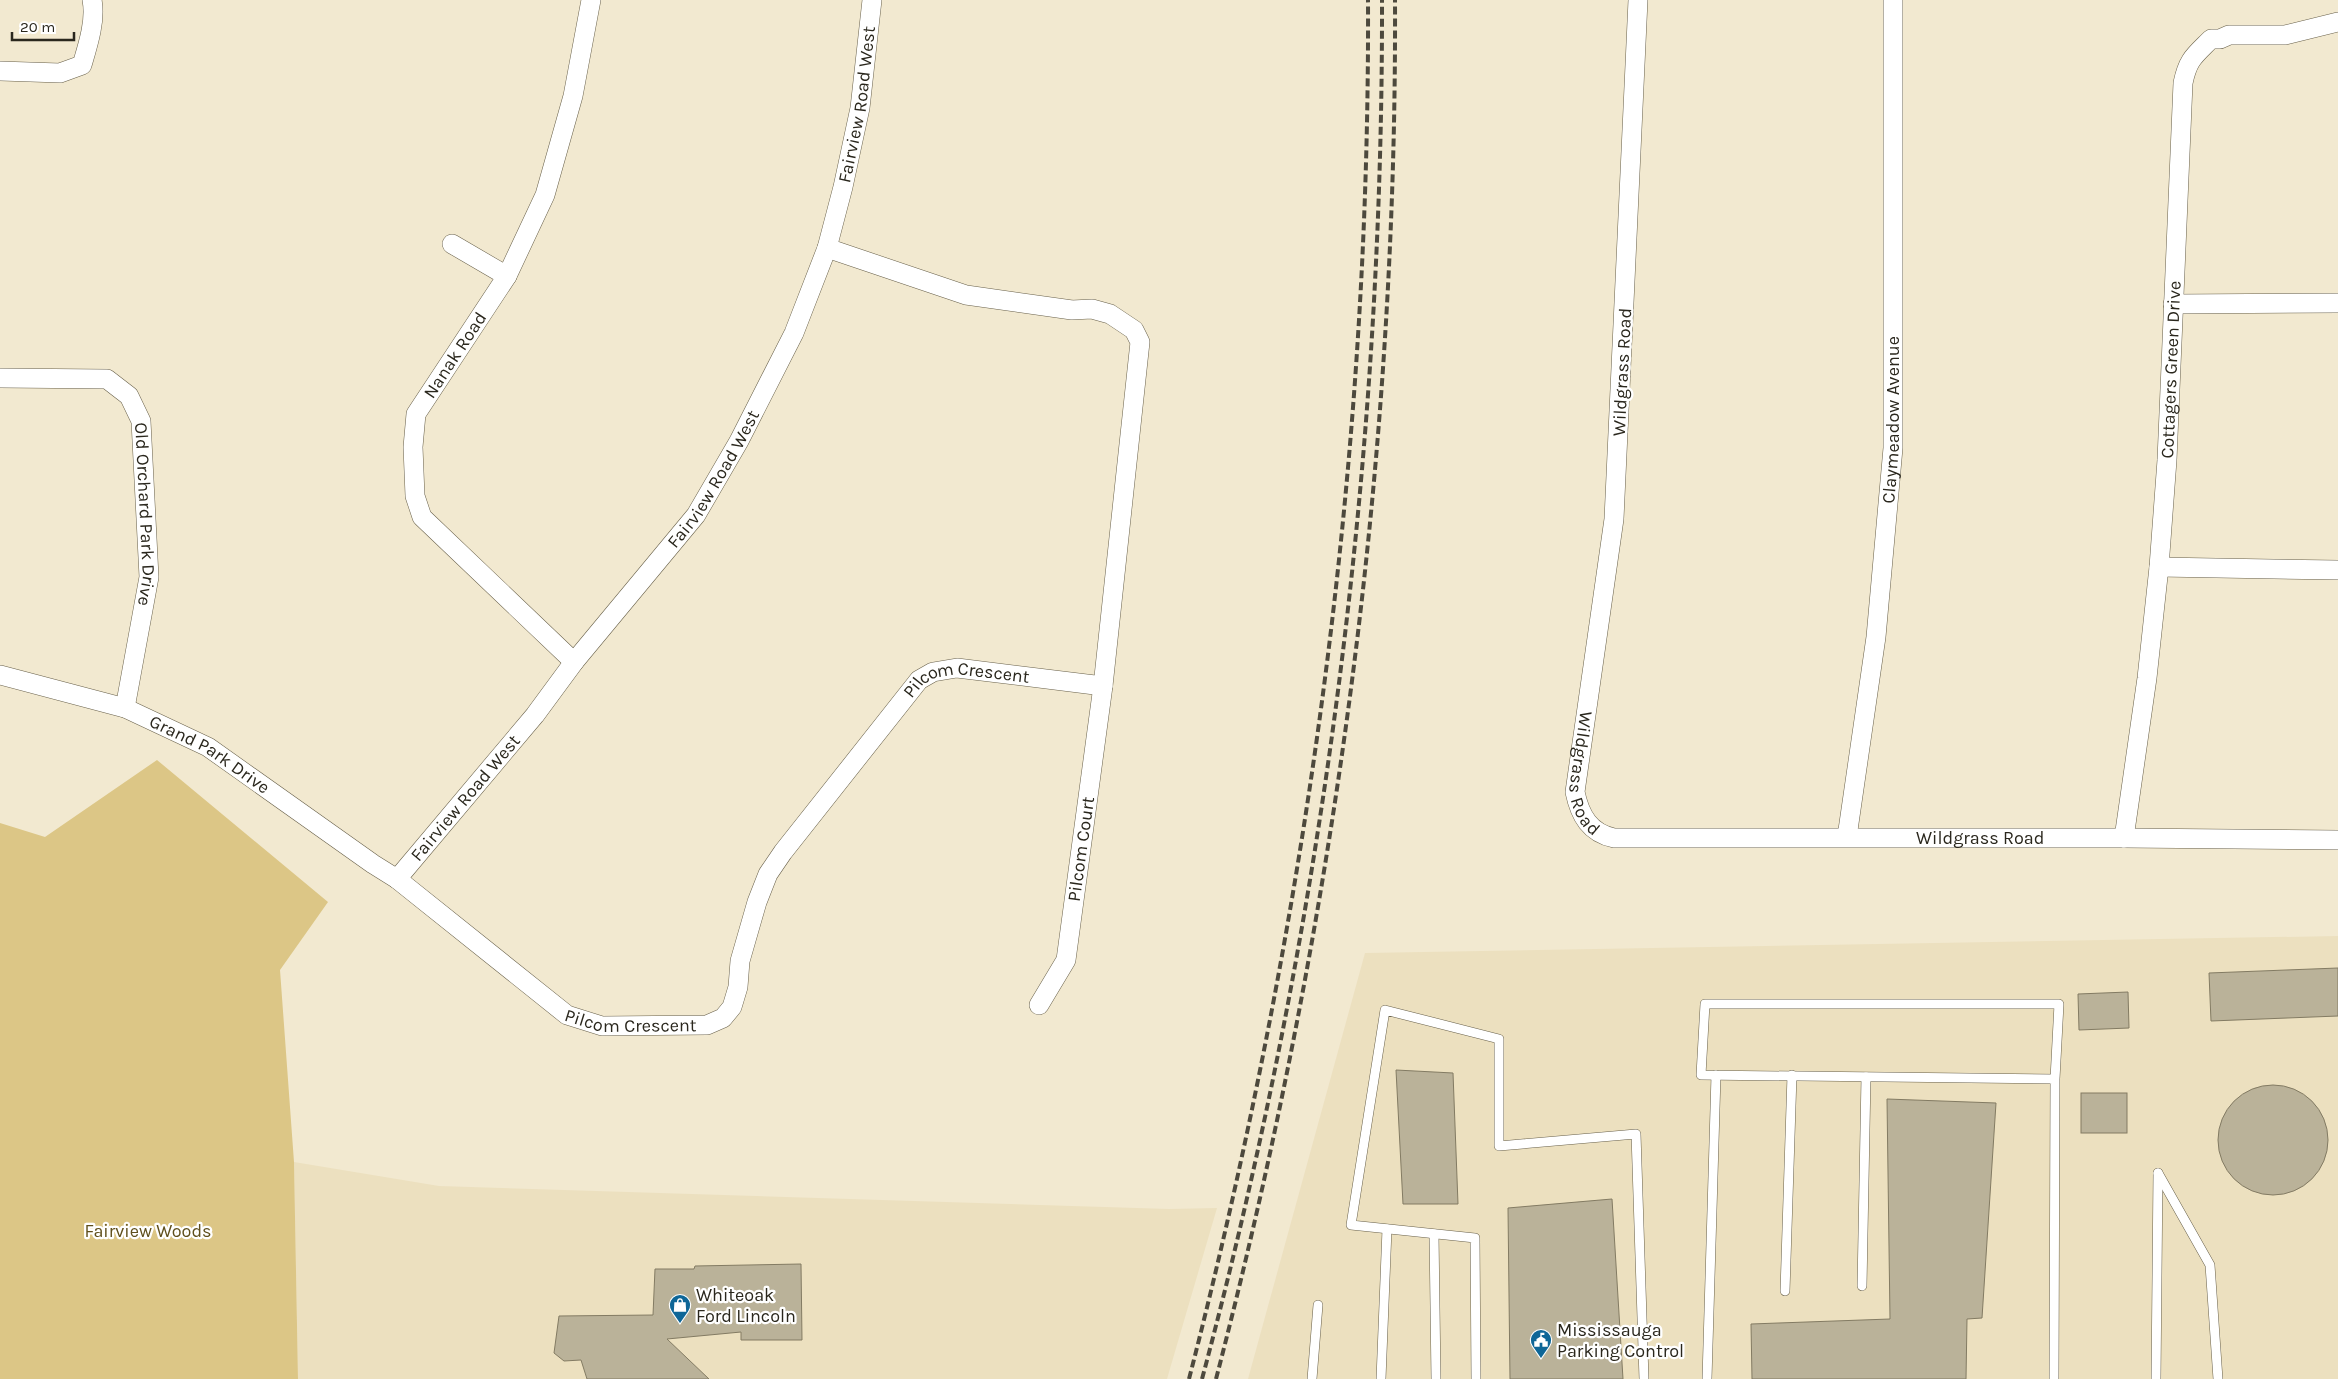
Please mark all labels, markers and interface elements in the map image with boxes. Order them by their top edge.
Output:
scale bar [12,10,75,42]
text: 20 m [20,18,55,36]
street label: Fairview Road West [833,25,880,185]
street label: Cottagers Green Drive [2156,280,2186,459]
street label: Wildgrass Road [1608,307,1636,437]
street label: Nanak Road [418,308,491,402]
street label: Claymeadow Avenue [1877,336,1904,504]
street label: Fairview Road West [662,406,764,552]
street label: Old Orchard Park Drive [130,422,160,608]
street label: Pilcom Crescent [898,657,1031,702]
street label: Grand Park Drive [146,710,274,798]
street label: Wildgrass Road [1564,710,1605,840]
street label: Fairview Road West [406,730,525,866]
street label: Pilcom Court [1063,795,1099,903]
street label: Wildgrass Road [1916,827,2044,849]
street label: Pilcom Crescent [562,1004,697,1037]
park label: Fairview Woods [84,1220,212,1242]
place label: Whiteoak Ford Lincoln [696,1284,796,1327]
shop icon: Whiteoak Ford Lincoln [668,1293,692,1324]
place label: Mississauga Parking Control [1557,1319,1684,1362]
public building icon: Mississauga Parking Control [1529,1328,1553,1359]

